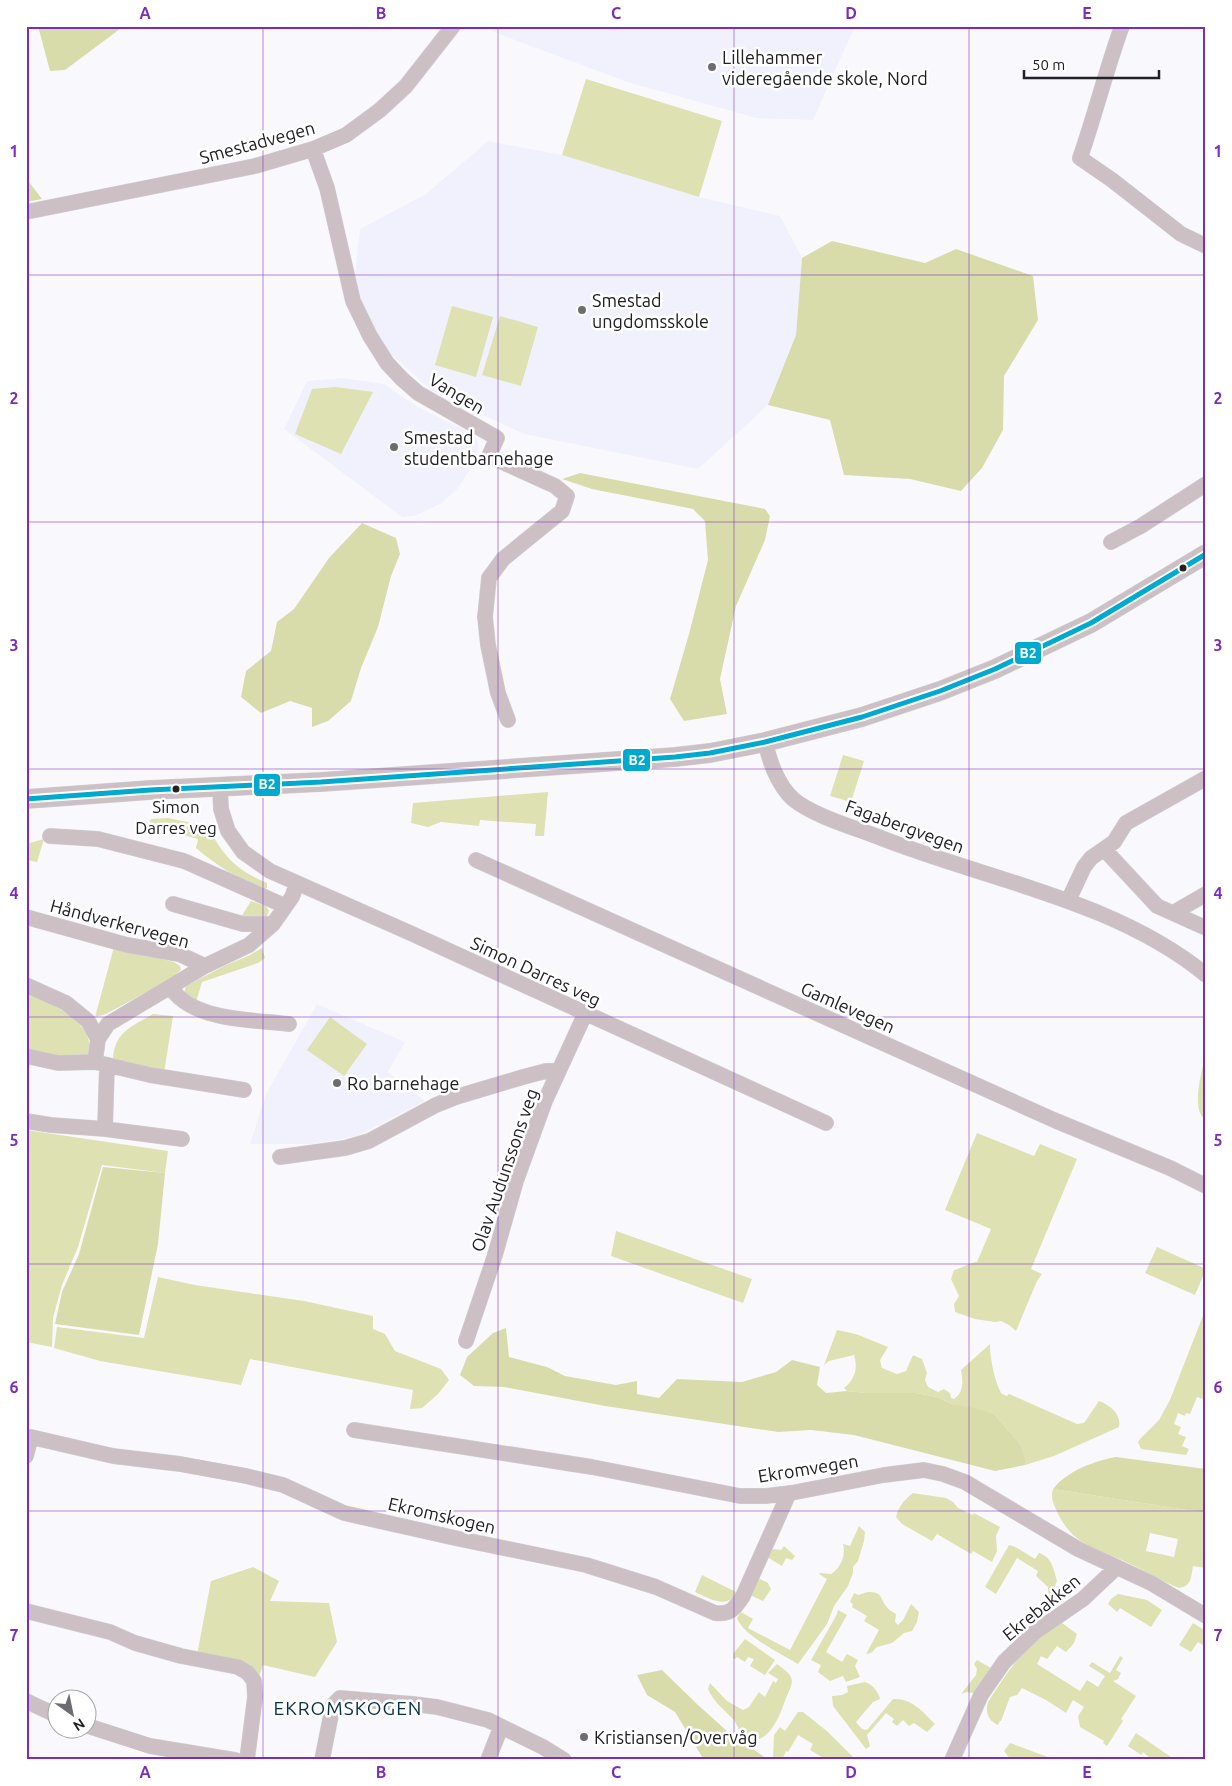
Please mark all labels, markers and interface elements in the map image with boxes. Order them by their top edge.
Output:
text: A [139,4,151,22]
text: B [376,4,386,22]
text: C [611,4,621,22]
text: D [845,4,857,22]
text: E [1082,4,1092,22]
place label: Lillehammer videregående skole, Nord [722,47,928,88]
scale bar [1024,48,1160,80]
text: 50 m [1032,56,1065,73]
marker: Lillehammer videregående skole, Nord [706,61,718,73]
street label: Smestadvegen [197,117,317,167]
text: 1 [9,142,19,160]
text: 1 [1213,142,1223,160]
place label: Smestad ungdomsskole [592,290,709,331]
marker: Smestad ungdomsskole [576,304,588,316]
street label: Vangen [426,369,488,417]
text: 2 [9,389,19,407]
text: 2 [1213,389,1223,407]
place label: Smestad studentbarnehage [404,427,554,468]
marker: Smestad studentbarnehage [388,441,400,453]
unlabelled marker [1178,563,1188,573]
text: 3 [9,636,19,654]
text: 3 [1213,636,1223,654]
line badge: B2 [1014,641,1042,665]
text: B2 [1019,645,1037,661]
line badge: B2 [622,748,651,772]
text: B2 [628,752,646,768]
line badge: B2 [253,773,281,797]
text: B2 [258,776,276,792]
marker: Simon Darres veg [171,784,181,794]
street label: Fagabergvegen [843,795,967,857]
place label: Simon Darres veg [135,797,217,837]
text: 4 [9,884,19,902]
text: 4 [1213,884,1223,902]
street label: Håndverkervegen [48,895,192,951]
street label: Simon Darres veg [468,932,604,1010]
street label: Gamlevegen [798,977,898,1037]
place label: Ro barnehage [347,1073,459,1093]
marker: Ro barnehage [331,1077,343,1089]
street label: Olav Audunssons veg [467,1086,541,1254]
text: 5 [9,1131,19,1149]
text: 5 [1213,1131,1223,1149]
text: 6 [9,1378,19,1396]
text: 6 [1213,1378,1223,1396]
street label: Ekromvegen [756,1450,860,1486]
street label: Ekromskogen [386,1493,498,1537]
street label: Ekrebakken [998,1570,1084,1644]
text: 7 [9,1626,19,1644]
text: 7 [1213,1626,1223,1644]
north arrow [48,1688,98,1738]
district label: EKROMSKOGEN [274,1697,422,1719]
text: N [70,1715,88,1734]
place label: Kristiansen/Overvåg [594,1727,758,1747]
marker: Kristiansen/Overvåg [578,1731,590,1743]
text: A [139,1763,151,1781]
text: B [376,1763,386,1781]
text: C [611,1763,621,1781]
text: D [845,1763,857,1781]
text: E [1082,1763,1092,1781]

